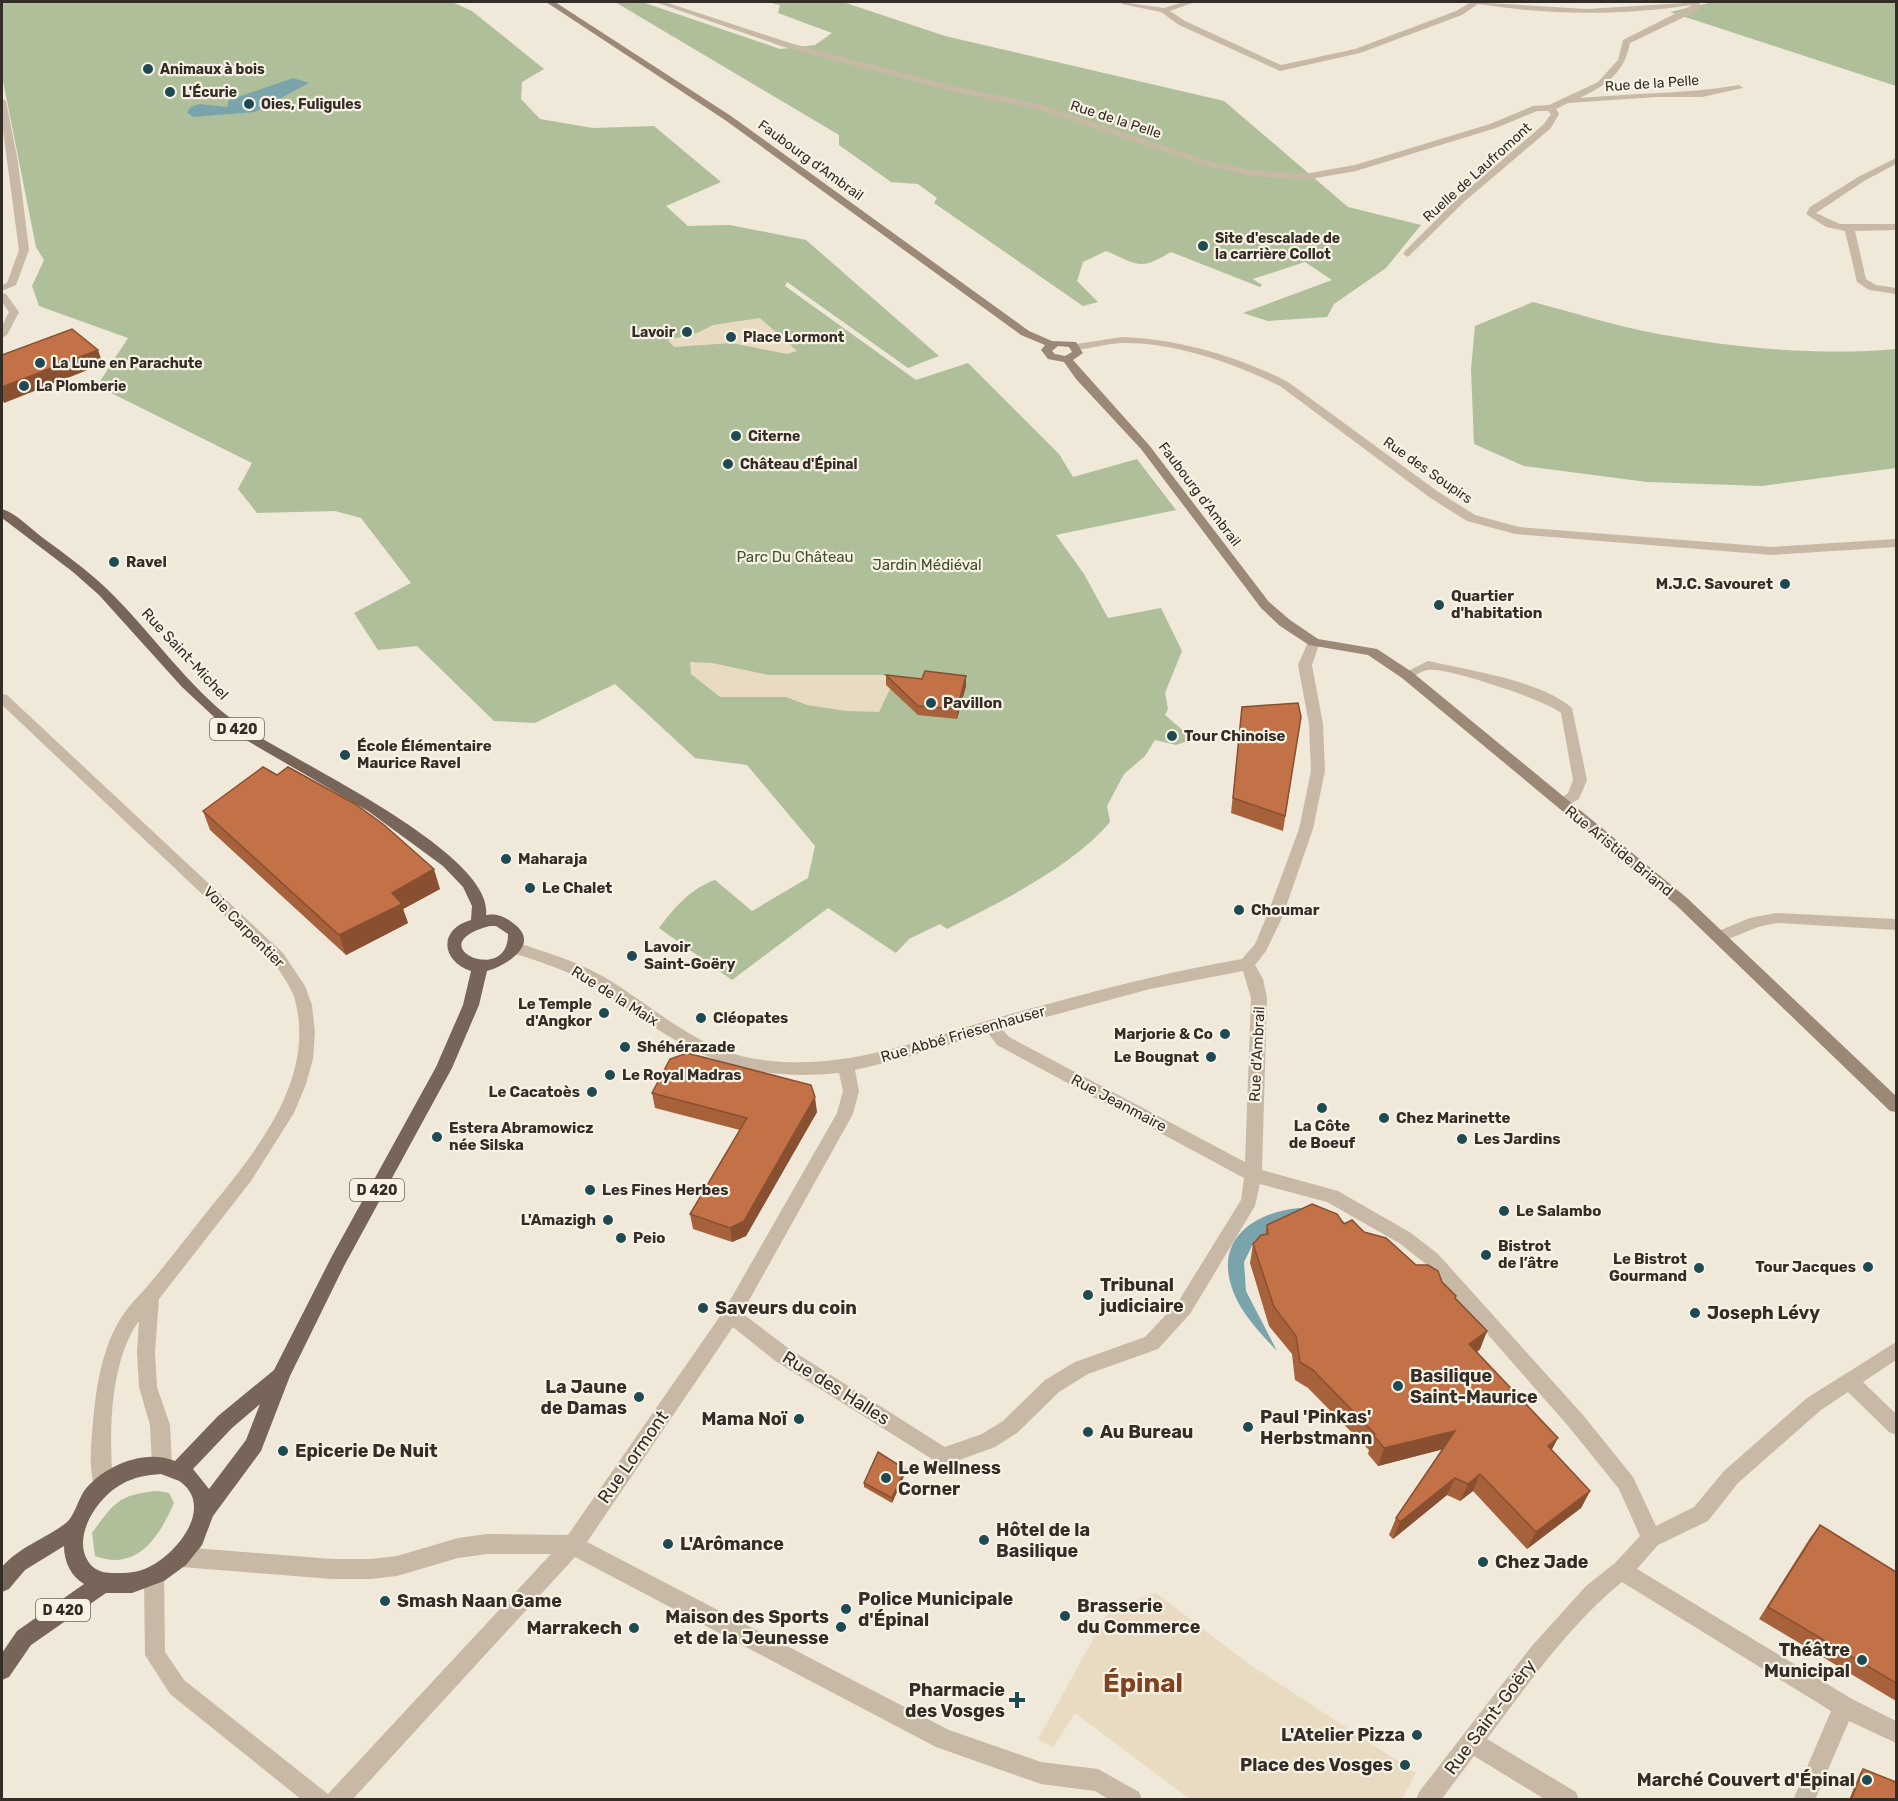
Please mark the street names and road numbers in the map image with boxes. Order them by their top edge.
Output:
street label: Rue de la Pelle [1604,72,1700,95]
street label: Rue de la Pelle [1068,97,1164,142]
street label: Faubourg d'Ambrail [755,116,867,204]
street label: Ruelle de Laufromont [1420,119,1535,226]
street label: Rue des Soupirs [1380,433,1476,507]
street label: Faubourg d'Ambrail [1155,439,1244,550]
street label: Rue Saint-Michel [138,604,232,704]
road number: D 420 [210,718,264,740]
street label: Rue Aristide Briand [1561,802,1677,900]
street label: Voie Carpentier [200,883,288,971]
street label: Rue de la Maix [568,962,662,1030]
street label: Rue Abbé Friesenhauser [879,1002,1048,1066]
street label: Rue d'Ambrail [1246,1006,1268,1102]
street label: Rue Jeanmaire [1068,1070,1170,1136]
road number: D 420 [350,1179,404,1201]
street label: Rue des Halles [778,1346,894,1430]
street label: Rue Lormont [593,1406,673,1508]
road number: D 420 [36,1599,90,1621]
street label: Rue Saint-Goëry [1440,1655,1540,1779]

